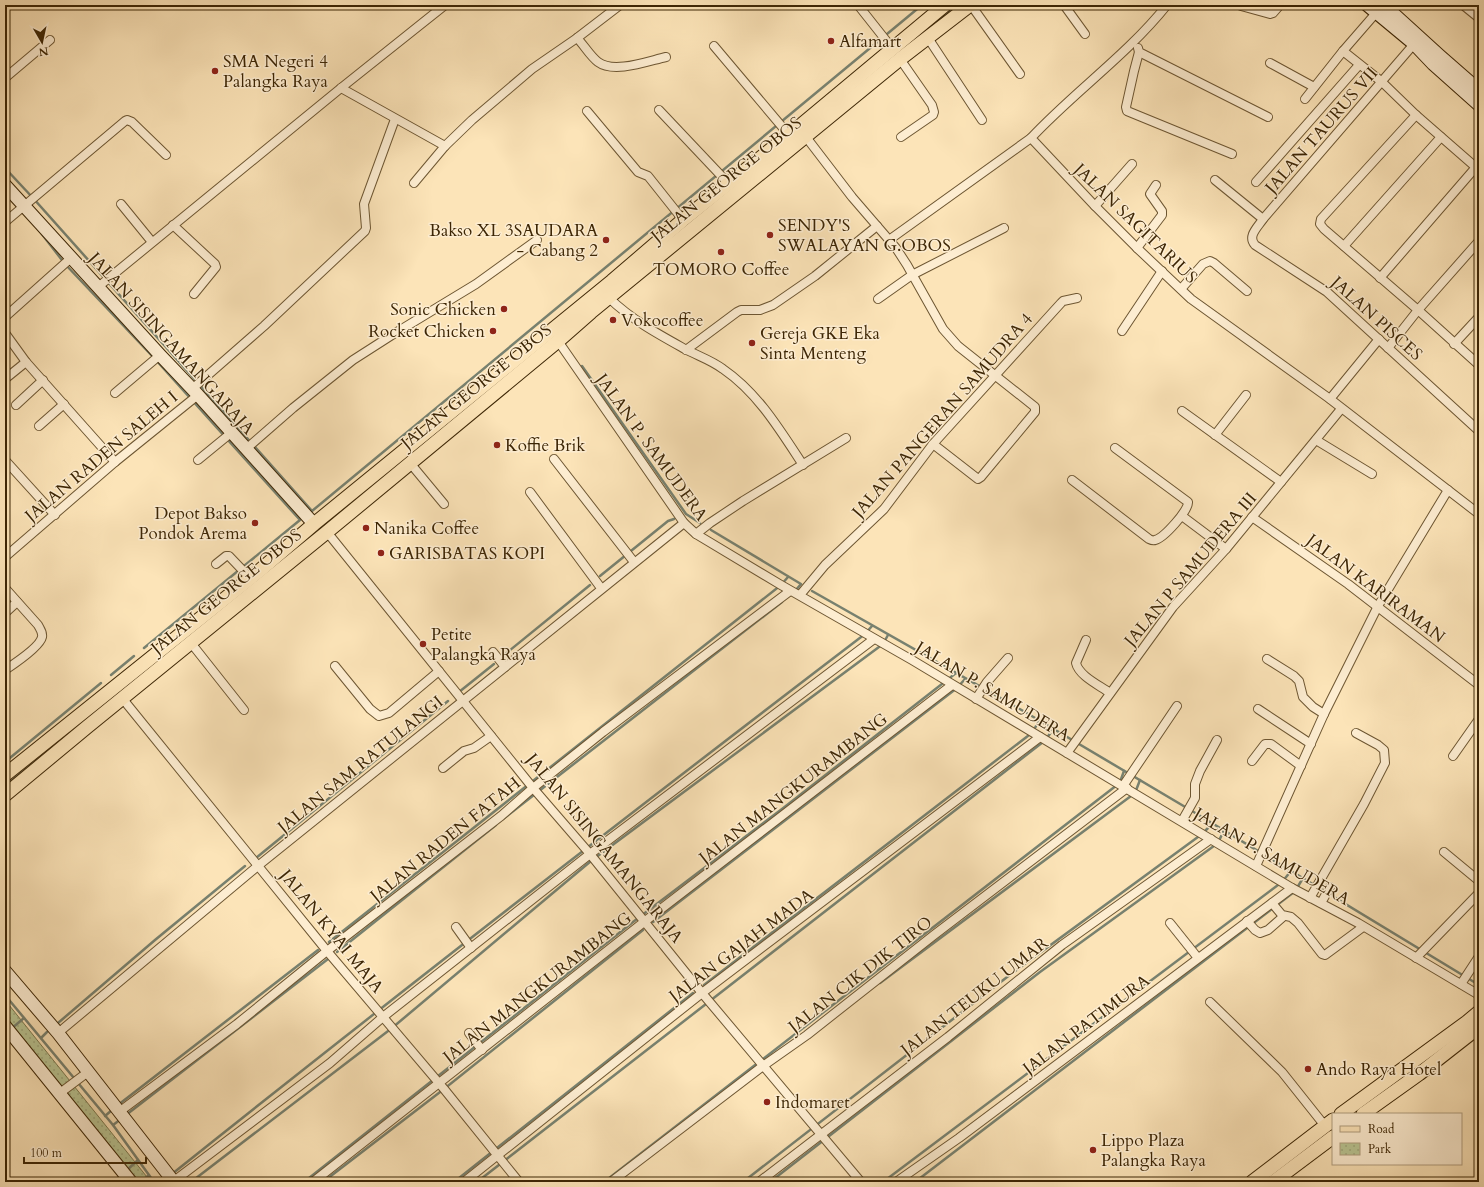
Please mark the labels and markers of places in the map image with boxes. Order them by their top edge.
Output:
place label: Alfamart [839,30,902,53]
marker: Alfamart [826,36,836,46]
place label: SMA Negeri 4 Palangka Raya [223,50,328,93]
marker: SMA Negeri 4 Palangka Raya [210,66,220,76]
place label: SENDY'S SWALAYAN G.OBOS [778,214,951,257]
place label: Bakso XL 3SAUDARA - Cabang 2 [429,219,599,262]
marker: SENDY'S SWALAYAN G.OBOS [765,230,775,240]
marker: Bakso XL 3SAUDARA - Cabang 2 [601,235,611,245]
marker: TOMORO Coffee [716,247,726,257]
place label: TOMORO Coffee [653,258,789,281]
place label: Sonic Chicken [390,298,496,321]
marker: Sonic Chicken [499,304,509,314]
place label: Vokocoffee [621,309,704,332]
marker: Vokocoffee [608,315,618,325]
place label: Rocket Chicken [368,320,485,343]
place label: Gereja GKE Eka Sinta Menteng [760,322,881,365]
marker: Rocket Chicken [488,326,498,336]
marker: Gereja GKE Eka Sinta Menteng [747,338,757,348]
place label: Koffie Brik [505,434,586,457]
marker: Koffie Brik [492,440,502,450]
place label: Depot Bakso Pondok Arema [138,502,248,545]
place label: Nanika Coffee [374,517,479,540]
marker: Depot Bakso Pondok Arema [250,518,260,528]
marker: Nanika Coffee [361,523,371,533]
place label: GARISBATAS KOPI [389,542,545,565]
marker: GARISBATAS KOPI [376,548,386,558]
place label: Petite Palangka Raya [431,623,536,666]
marker: Petite Palangka Raya [418,639,428,649]
place label: Ando Raya Hotel [1316,1058,1442,1081]
marker: Ando Raya Hotel [1303,1064,1313,1074]
place label: Indomaret [775,1091,850,1114]
marker: Indomaret [762,1097,772,1107]
place label: Lippo Plaza Palangka Raya [1101,1129,1206,1172]
marker: Lippo Plaza Palangka Raya [1088,1145,1098,1155]

